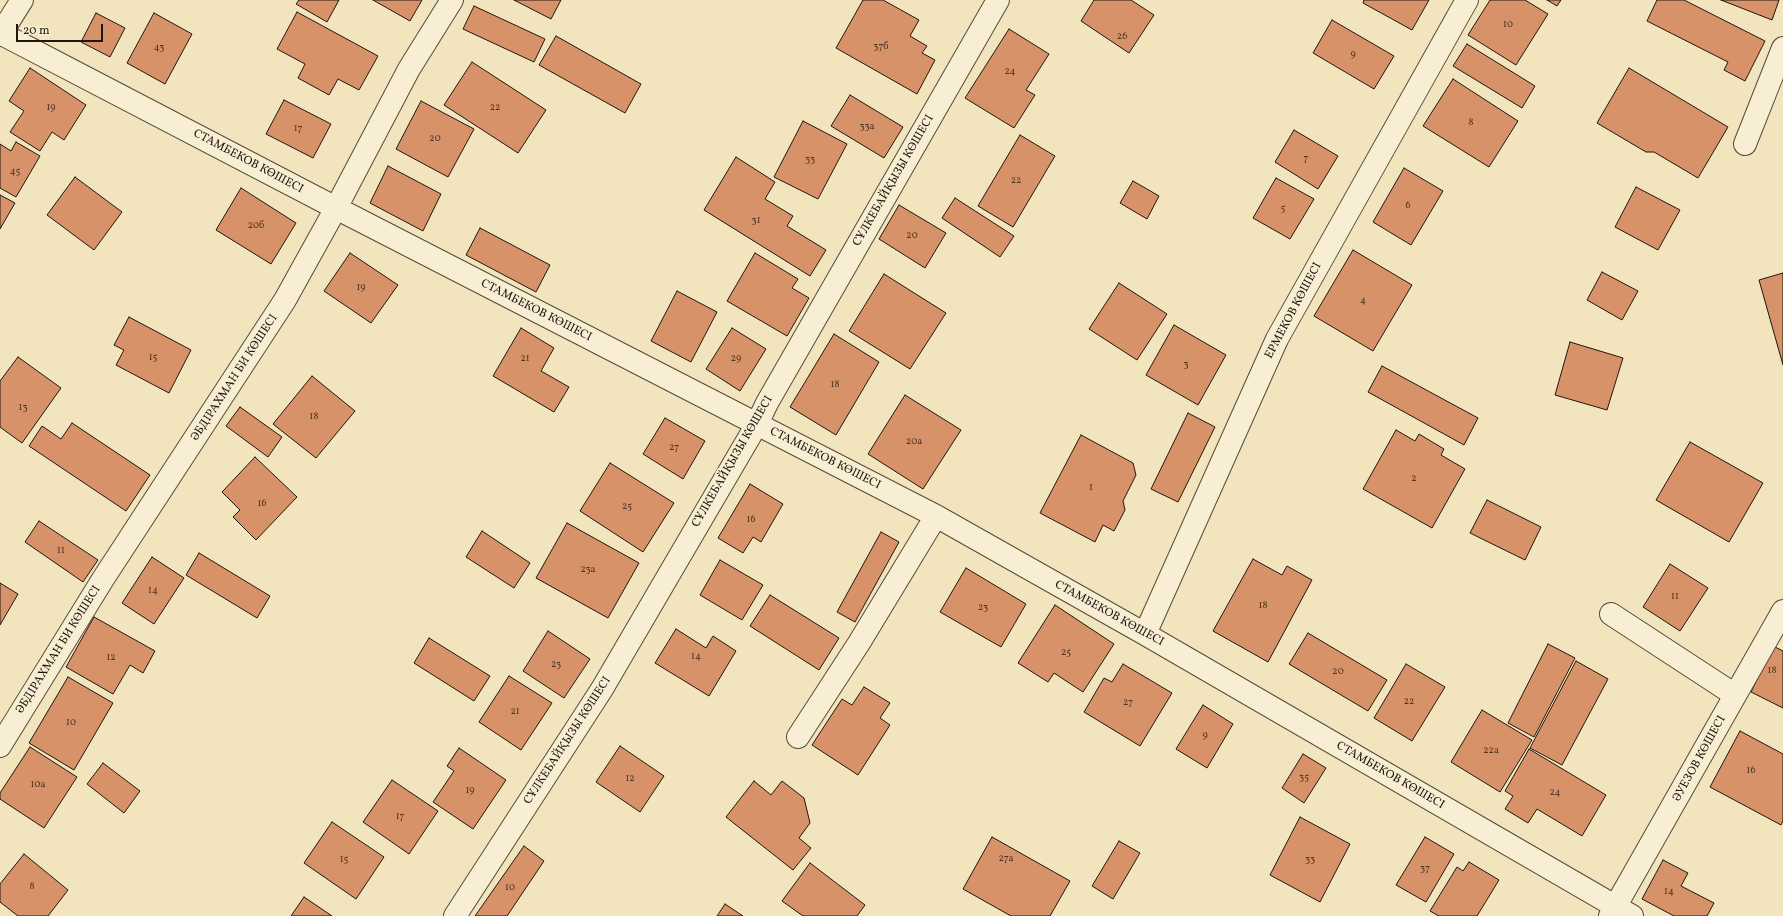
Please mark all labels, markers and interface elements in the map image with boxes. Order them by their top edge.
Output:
scale bar [18,16,105,42]
house number: 10 [1503,19,1513,31]
text: 20 m [23,23,50,39]
house number: 26 [1117,31,1127,43]
house number: 37б [873,41,889,53]
house number: 43 [154,42,164,54]
house number: 9 [1350,49,1356,61]
house number: 24 [1004,66,1016,78]
house number: 19 [46,102,56,114]
house number: 22 [490,102,500,114]
street label: СҰЛКЕБАЙҚЫЗЫ КӨШЕСІ [850,113,938,249]
house number: 8 [1468,117,1474,129]
house number: 33а [859,121,875,133]
house number: 17 [294,123,302,135]
street label: СТАМБЕКОВ КӨШЕСІ [190,127,306,197]
house number: 20 [429,133,441,145]
house number: 7 [1304,153,1308,165]
house number: 33 [805,154,815,166]
house number: 45 [10,166,20,178]
house number: 22 [1011,175,1021,187]
house number: 6 [1405,200,1411,212]
house number: 5 [1281,203,1285,215]
house number: 31 [751,215,761,227]
house number: 20б [248,220,264,232]
house number: 20 [906,230,918,242]
street label: ЕРМЕКОВ КӨШЕСІ [1263,260,1325,362]
street label: СТАМБЕКОВ КӨШЕСІ [478,277,594,345]
house number: 19 [356,282,366,294]
house number: 4 [1360,295,1366,307]
street label: ӘБДІРАХМАН БИ КӨШЕСІ [189,312,281,444]
house number: 15 [149,352,157,364]
house number: 21 [520,353,530,365]
house number: 29 [731,353,741,365]
house number: 3 [1183,359,1189,371]
house number: 18 [831,379,839,391]
street label: СҰЛКЕБАЙҚЫЗЫ КӨШЕСІ [689,394,777,530]
house number: 13 [18,402,28,414]
house number: 18 [310,411,318,423]
street label: СТАМБЕКОВ КӨШЕСІ [767,425,883,493]
house number: 20а [906,436,922,448]
house number: 27 [669,442,679,454]
house number: 2 [1411,473,1417,485]
house number: 1 [1089,482,1093,494]
house number: 16 [258,498,266,510]
house number: 25 [622,501,632,513]
house number: 16 [747,514,755,526]
house number: 11 [57,545,65,557]
house number: 23а [580,564,596,576]
street label: СТАМБЕКОВ КӨШЕСІ [1052,578,1166,650]
street label: ӘБДІРАХМАН БИ КӨШЕСІ [14,583,104,717]
house number: 14 [148,585,158,597]
house number: 11 [1671,591,1679,603]
house number: 18 [1259,600,1267,612]
house number: 23 [978,602,988,614]
house number: 25 [1061,647,1071,659]
house number: 14 [691,651,701,663]
house number: 12 [106,652,116,664]
house number: 23 [551,659,561,671]
house number: 18 [1768,665,1776,677]
house number: 20 [1332,666,1344,678]
street label: СҰЛКЕБАЙҚЫЗЫ КӨШЕСІ [521,674,615,808]
house number: 22 [1404,696,1414,708]
house number: 27 [1123,697,1133,709]
house number: 21 [510,706,520,718]
street label: ӘУЕЗОВ КӨШЕСІ [1670,714,1730,804]
house number: 10 [66,717,76,729]
house number: 9 [1202,730,1208,742]
street label: СТАМБЕКОВ КӨШЕСІ [1333,739,1447,813]
house number: 22а [1483,745,1499,757]
house number: 16 [1747,765,1755,777]
house number: 35 [1299,772,1309,784]
house number: 12 [625,773,635,785]
house number: 10а [31,779,45,791]
house number: 19 [465,785,475,797]
house number: 24 [1549,787,1561,799]
house number: 17 [396,811,404,823]
house number: 27а [999,853,1013,865]
house number: 15 [340,854,348,866]
house number: 33 [1305,854,1315,866]
house number: 37 [1420,863,1430,875]
house number: 8 [29,881,35,893]
house number: 10 [505,882,515,894]
house number: 14 [1664,886,1674,898]

